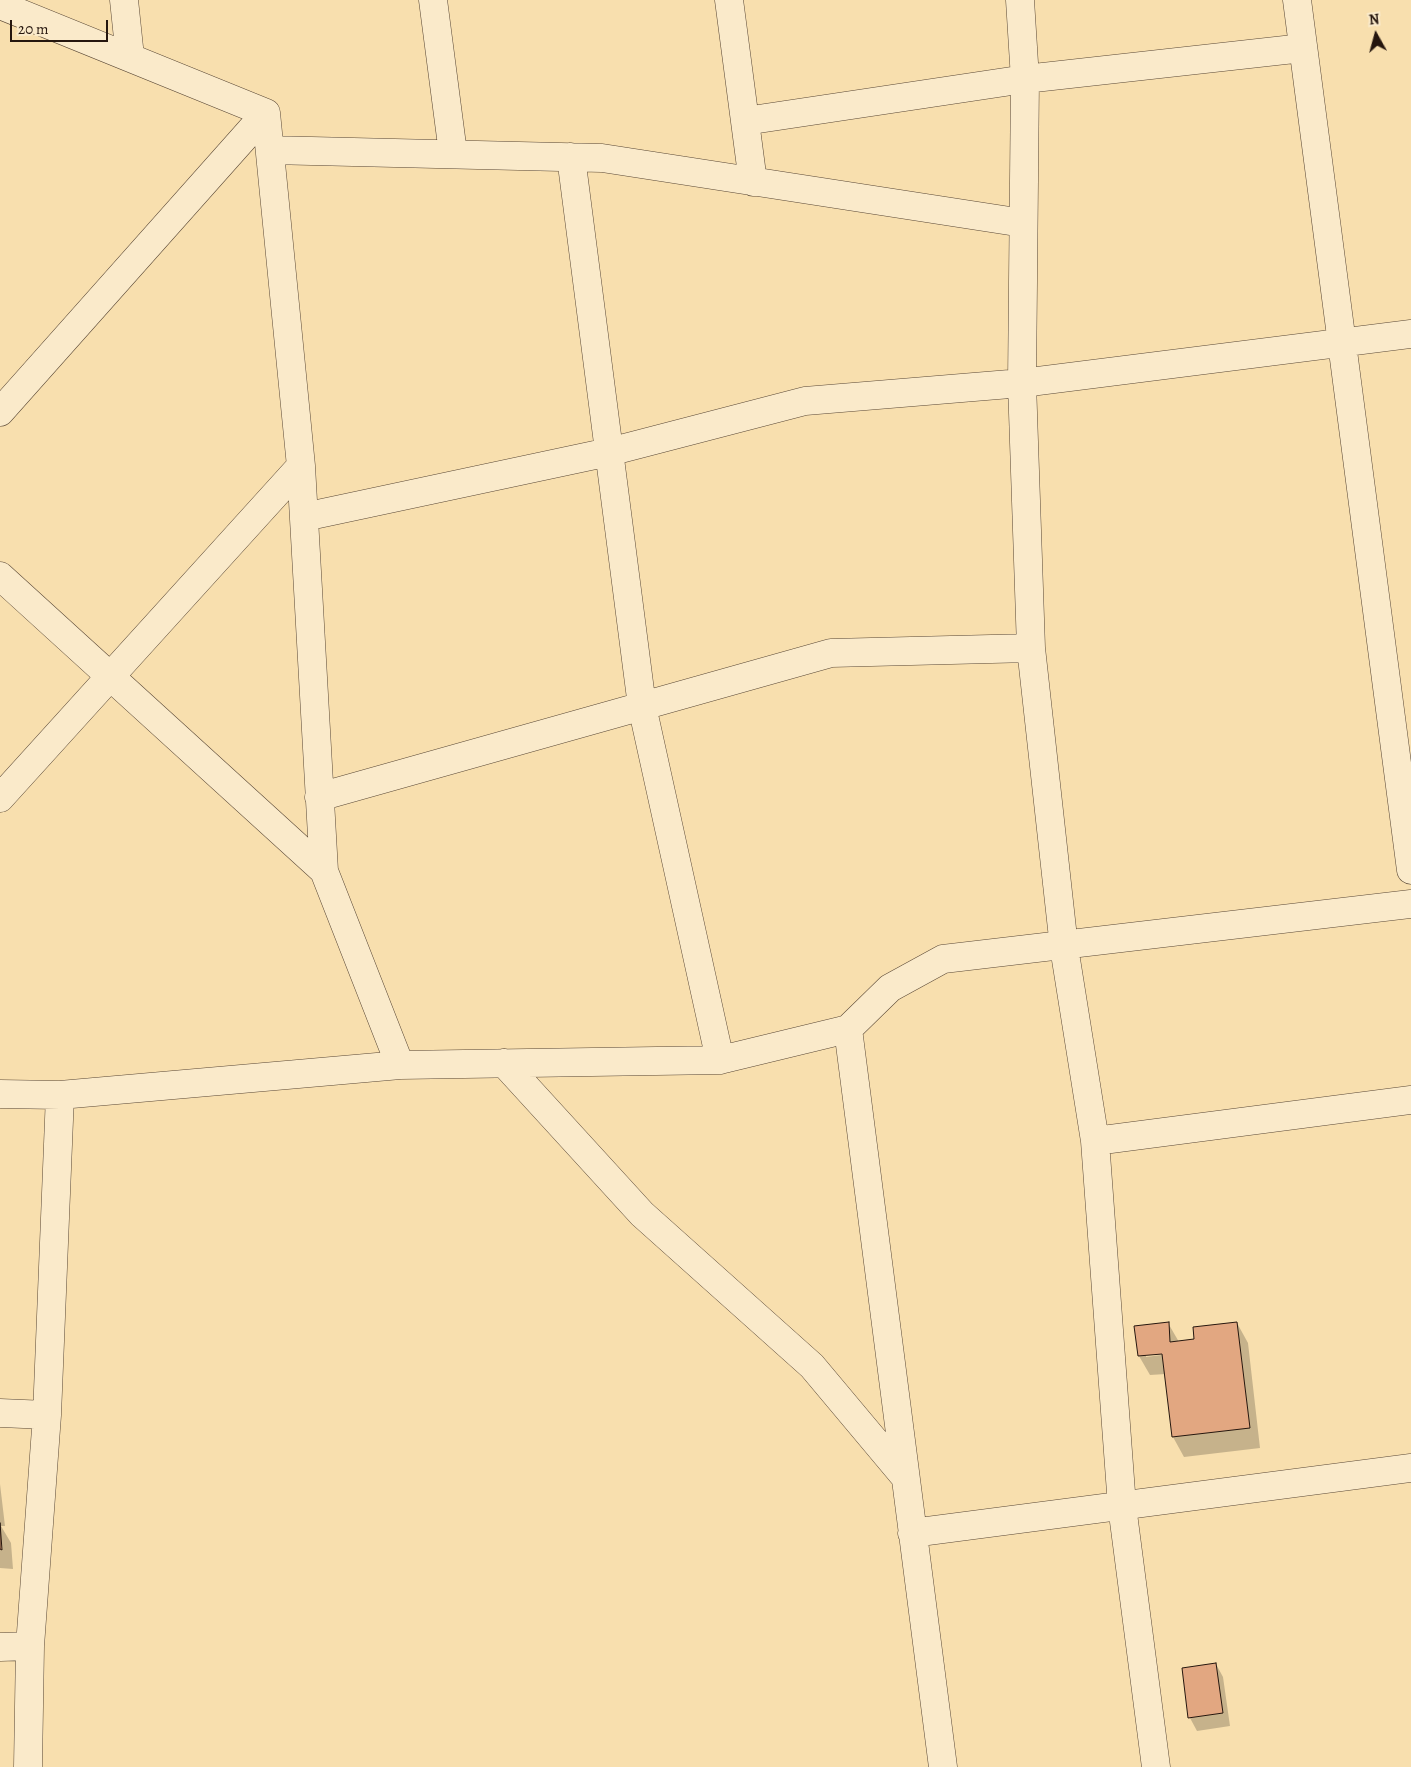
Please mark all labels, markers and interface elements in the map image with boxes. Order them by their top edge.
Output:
scale bar [12,10,110,42]
north arrow [1351,10,1401,60]
text: N [1368,10,1380,30]
text: 20 m [18,19,49,39]

